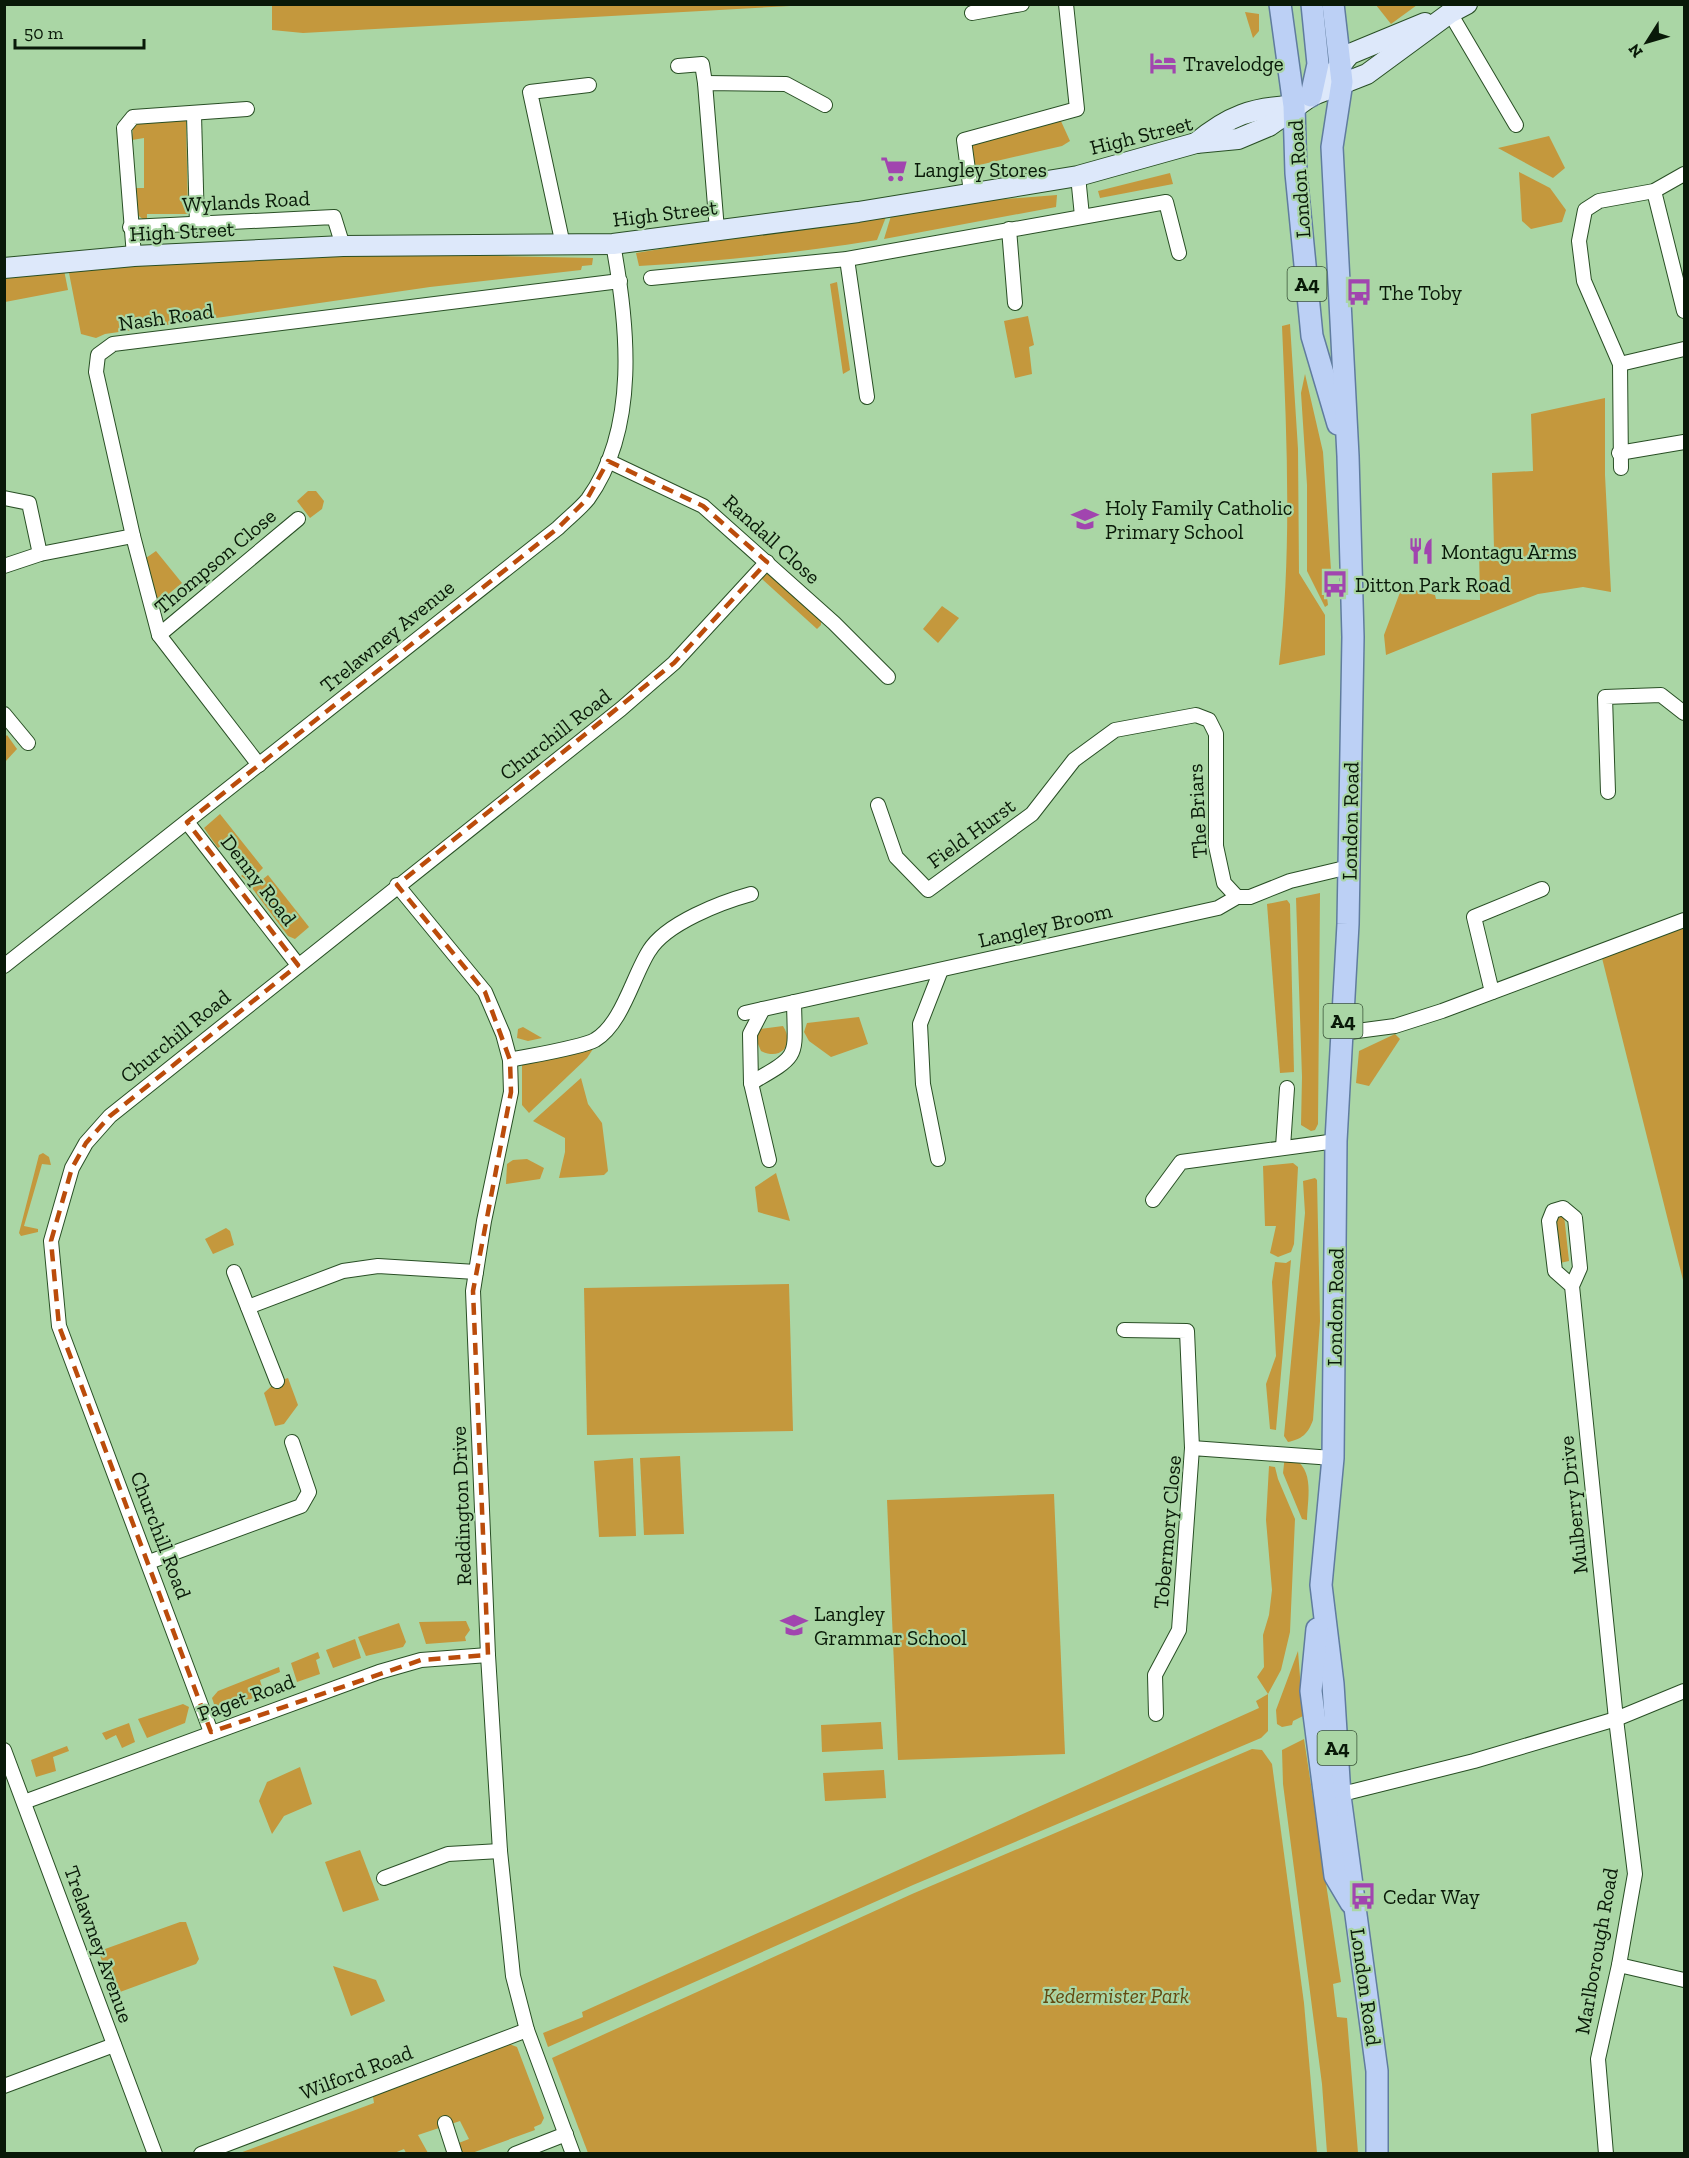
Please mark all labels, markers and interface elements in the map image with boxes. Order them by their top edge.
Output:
scale bar [15,12,144,50]
north arrow [1617,12,1677,72]
text: 50 m [24,22,64,44]
text: N [1624,40,1647,61]
hotel icon: Travelodge [1148,48,1178,78]
place label: Travelodge [1183,51,1284,76]
street label: High Street [1087,110,1195,160]
street label: London Road [1282,119,1316,239]
supermarket icon: Langley Stores [879,154,909,184]
place label: Langley Stores [914,157,1047,182]
street label: Wylands Road [182,185,311,217]
street label: High Street [611,194,719,232]
street label: High Street [129,216,235,246]
road number: A4 [1288,267,1326,301]
bus stop icon: The Toby [1344,277,1374,307]
place label: The Toby [1379,280,1462,305]
street label: Nash Road [117,298,216,336]
street label: Randall Close [718,489,826,589]
place label: Holy Family Catholic Primary School [1105,495,1293,544]
street label: Thompson Close [149,503,281,619]
school or university icon: Holy Family Catholic Primary School [1070,504,1100,534]
restaurant icon: Montagu Arms [1406,536,1436,566]
place label: Montagu Arms [1441,539,1577,564]
bus stop icon: Ditton Park Road [1320,569,1350,599]
place label: Ditton Park Road [1355,572,1511,597]
street label: Trelawney Avenue [315,574,459,698]
street label: Churchill Road [494,683,616,785]
street label: London Road [1336,761,1364,880]
street label: The Briars [1182,763,1212,859]
street label: Field Hurst [922,793,1020,873]
street label: Denny Road [216,830,303,931]
street label: Langley Broom [976,897,1114,953]
street label: Churchill Road [115,984,235,1088]
road number: A4 [1324,1004,1362,1038]
street label: London Road [1321,1247,1349,1366]
street label: Reddington Drive [446,1426,476,1586]
street label: Mulberry Drive [1553,1435,1593,1575]
street label: Tobermory Close [1148,1454,1186,1610]
street label: Churchill Road [125,1468,197,1603]
place label: Langley Grammar School [814,1601,967,1650]
school or university icon: Langley Grammar School [779,1610,809,1640]
street label: Paget Road [194,1668,298,1726]
road number: A4 [1318,1731,1356,1765]
street label: Trelawney Avenue [59,1862,139,2026]
street label: Marlborough Road [1569,1865,1623,2036]
bus stop icon: Cedar Way [1348,1881,1378,1911]
place label: Cedar Way [1383,1884,1480,1909]
street label: London Road [1345,1927,1387,2048]
park label: Kedermister Park [1043,1983,1189,2008]
street label: Wilford Road [296,2039,416,2105]

